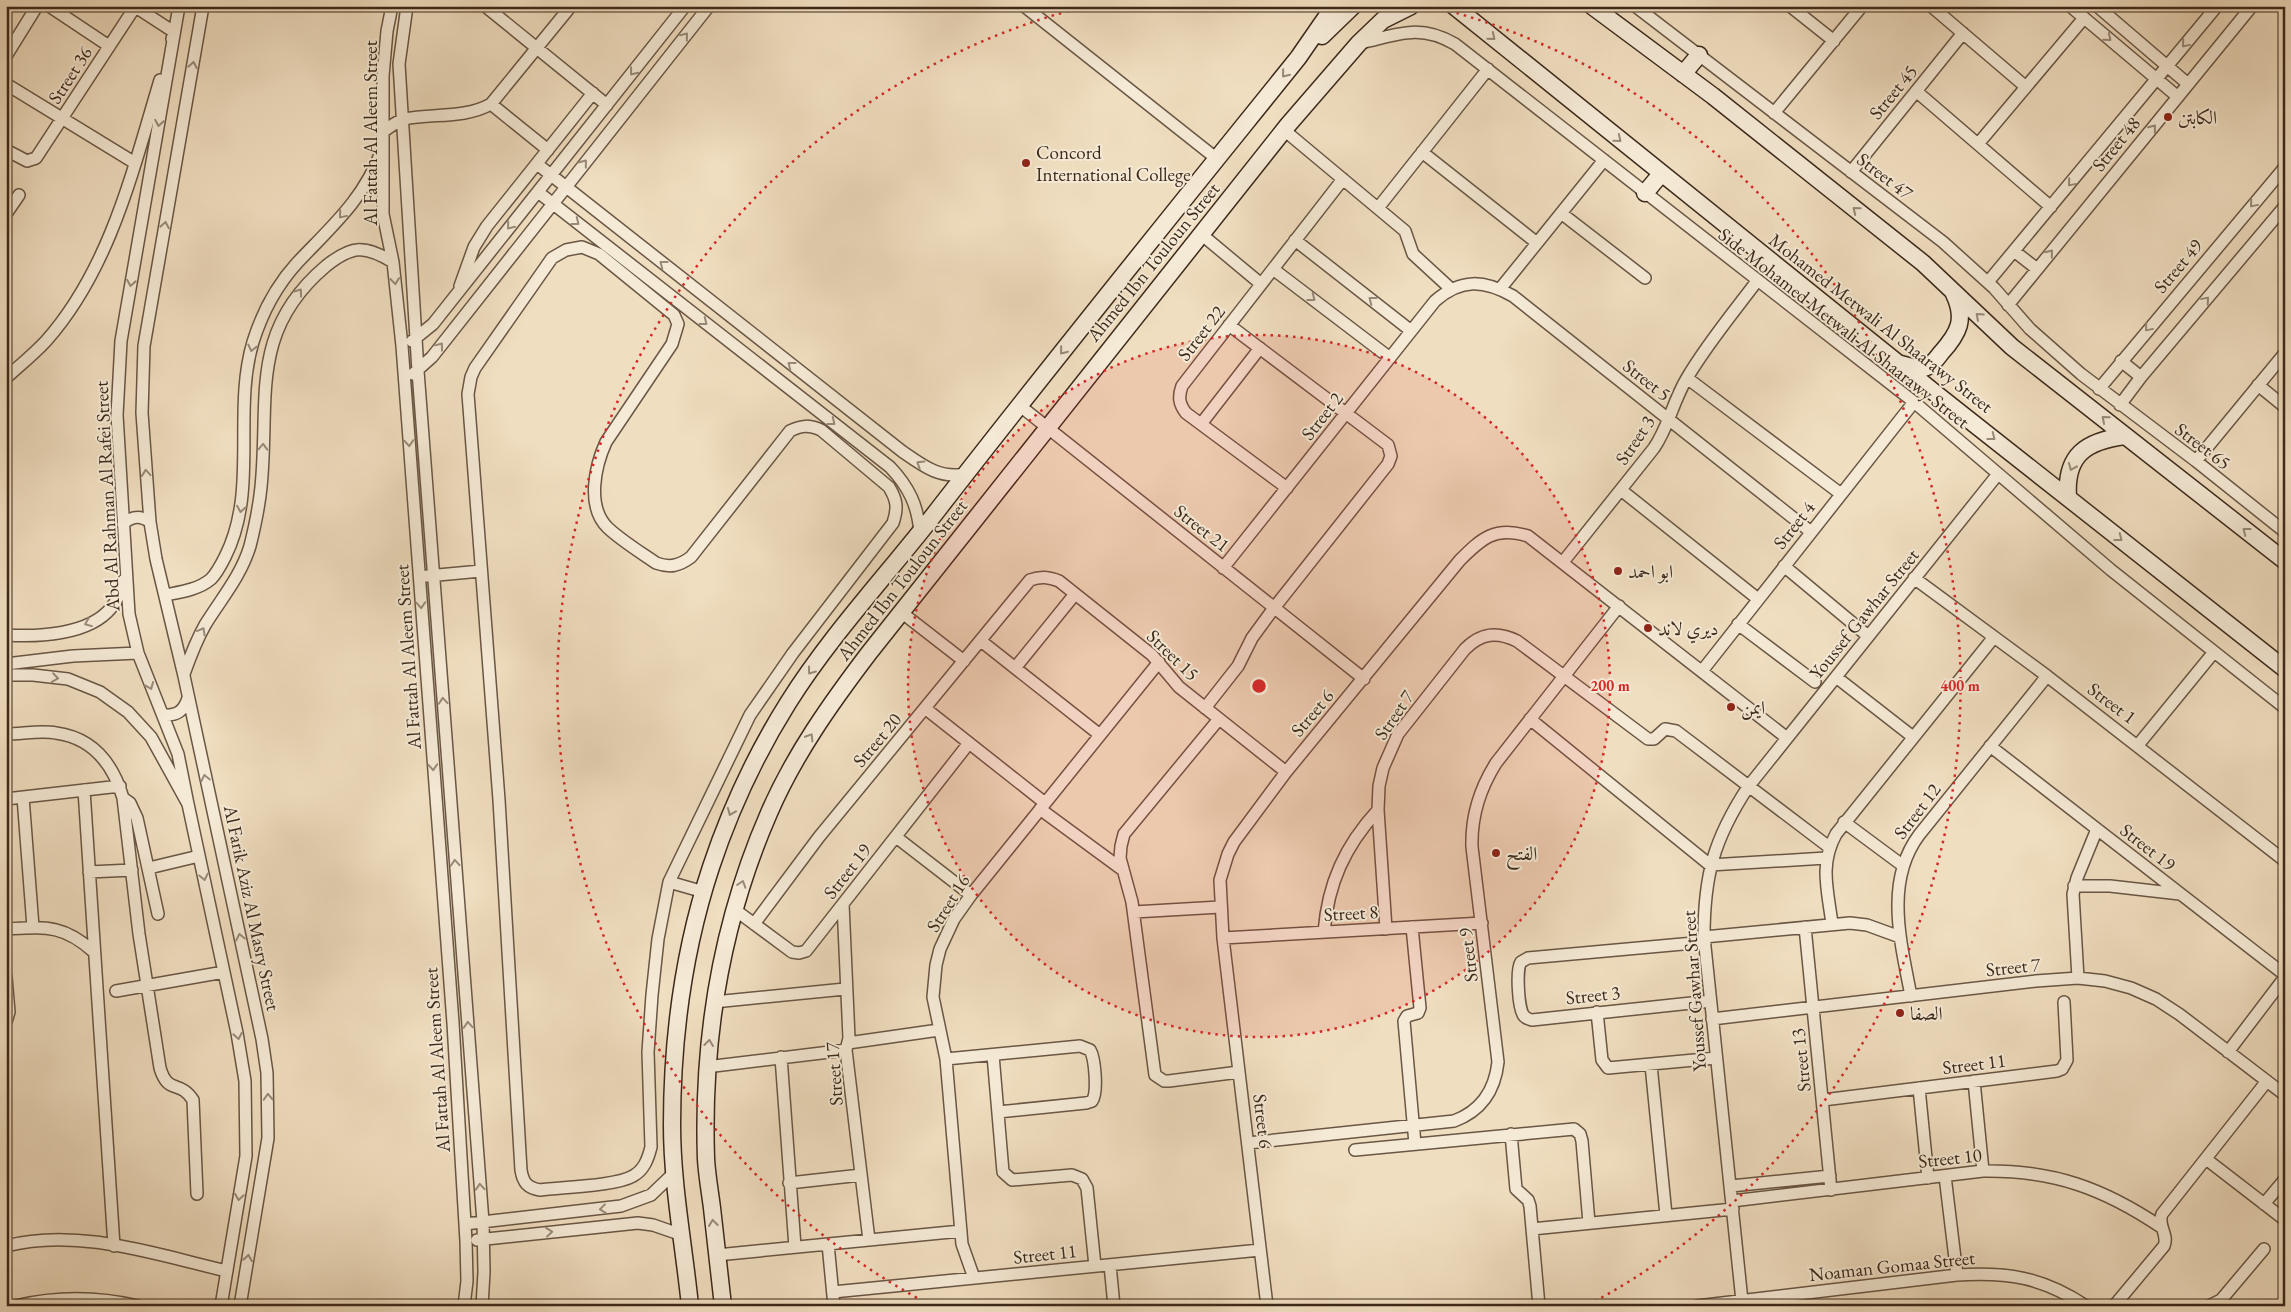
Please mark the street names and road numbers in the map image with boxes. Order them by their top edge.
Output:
street label: Al Fattah Al Aleem Street [358,40,383,227]
street label: Street 36 [42,41,98,109]
street label: Street 45 [1863,59,1923,125]
street label: Street 48 [2086,111,2146,177]
street label: Street 47 [1852,147,1919,206]
street label: Ahmed Ibn Touloun Street [1080,177,1225,348]
street label: Side Mohamed Metwali Al Shaarawy Street [1713,222,1975,434]
street label: Mohamed Metwali Al Shaarawy Street [1764,228,1998,418]
street label: Street 49 [2148,234,2208,298]
street label: Street 22 [1172,300,1230,366]
street label: Street 5 [1618,353,1676,407]
street label: Abd Al Rahman Al Rafei Street [88,380,126,613]
street label: Street 2 [1295,387,1349,445]
street label: Street 3 [1609,410,1661,470]
street label: Street 65 [2170,417,2236,475]
street label: Ahmed Ibn Touloun Street [831,494,973,667]
street label: Street 4 [1767,495,1821,554]
street label: Street 21 [1169,499,1235,557]
street label: Youssef Gawhar Street [1804,543,1925,685]
street label: Al Fattah Al Aleem Street [389,564,427,751]
street label: Street 15 [1141,624,1205,686]
street label: Street 1 [2083,677,2141,729]
street label: Street 6 [1285,684,1339,742]
street label: Street 7 [1368,685,1420,745]
street label: Street 20 [847,708,907,772]
street label: Street 12 [1888,778,1946,844]
street label: Al Farik Aziz Al Masry Street [218,802,286,1013]
street label: Street 19 [2115,818,2181,876]
street label: Street 19 [818,838,876,904]
street label: Street 16 [920,869,976,937]
street label: Street 8 [1323,899,1379,927]
street label: Youssef Gawhar Street [1676,910,1712,1072]
street label: Street 9 [1452,926,1484,984]
street label: Street 7 [1985,952,2042,982]
street label: Al Fattah Al Aleem Street [418,967,456,1154]
street label: Street 3 [1565,980,1621,1010]
street label: Street 13 [1785,1027,1817,1093]
street label: Street 17 [819,1040,849,1107]
street label: Street 11 [1941,1048,2007,1080]
street label: Street 6 [1247,1092,1279,1150]
street label: Street 10 [1917,1142,1983,1174]
street label: Street 11 [1012,1238,1078,1270]
street label: Noaman Gomaa Street [1808,1245,1976,1287]

